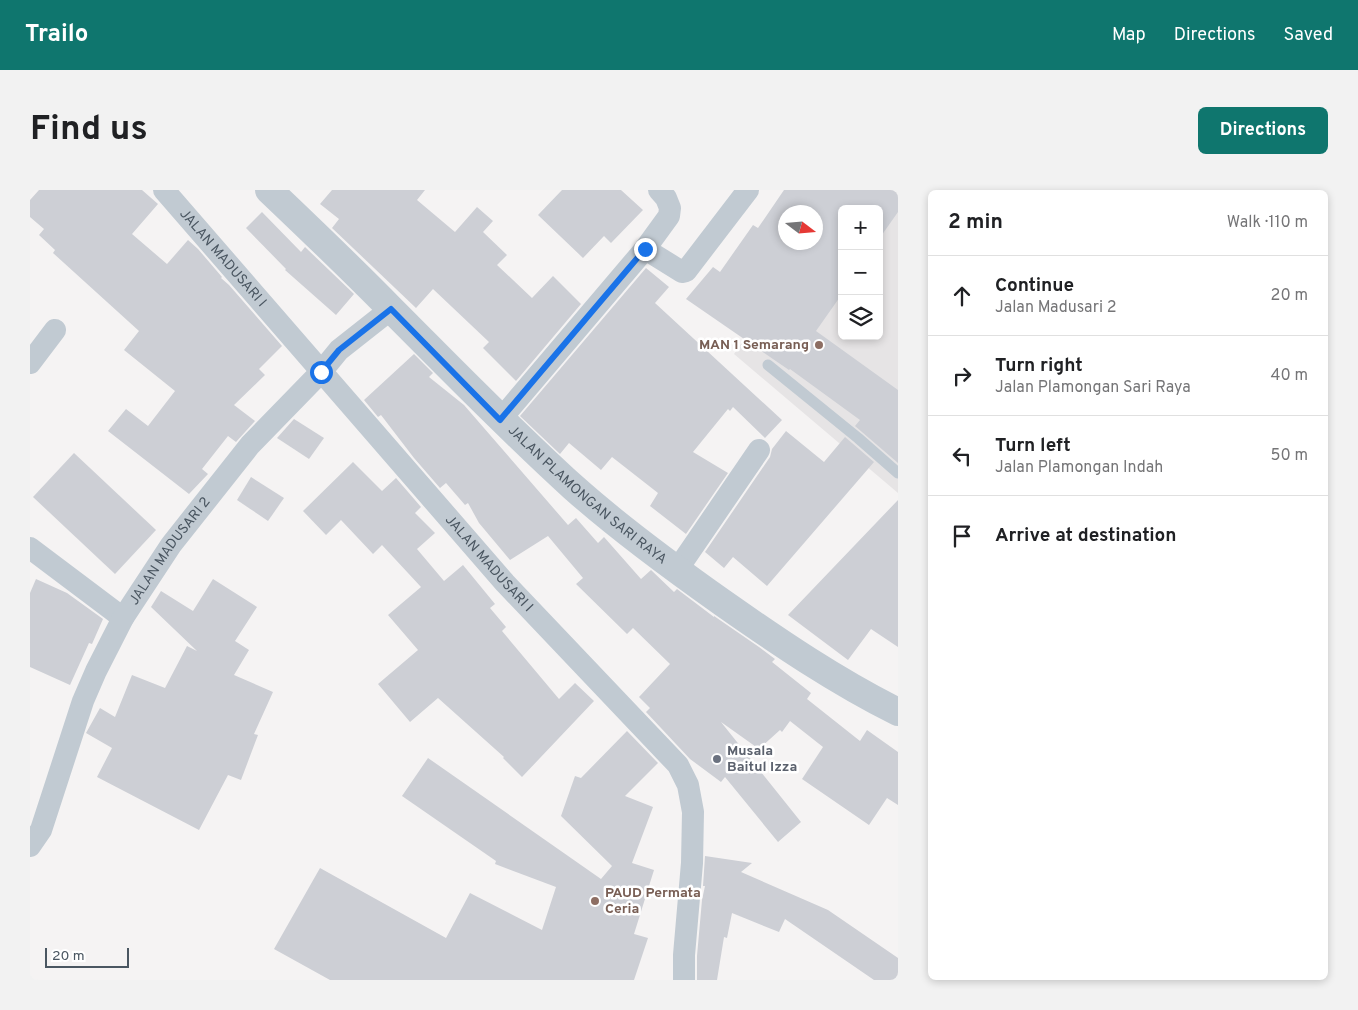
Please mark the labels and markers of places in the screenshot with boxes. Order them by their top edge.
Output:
place label: MAN 1 Semarang [699,337,809,354]
marker: MAN 1 Semarang [813,339,825,351]
place label: Musala Baitul Izza [727,743,797,776]
marker: Musala Baitul Izza [711,753,723,765]
place label: PAUD Permata Ceria [605,885,701,918]
marker: PAUD Permata Ceria [589,895,601,907]

